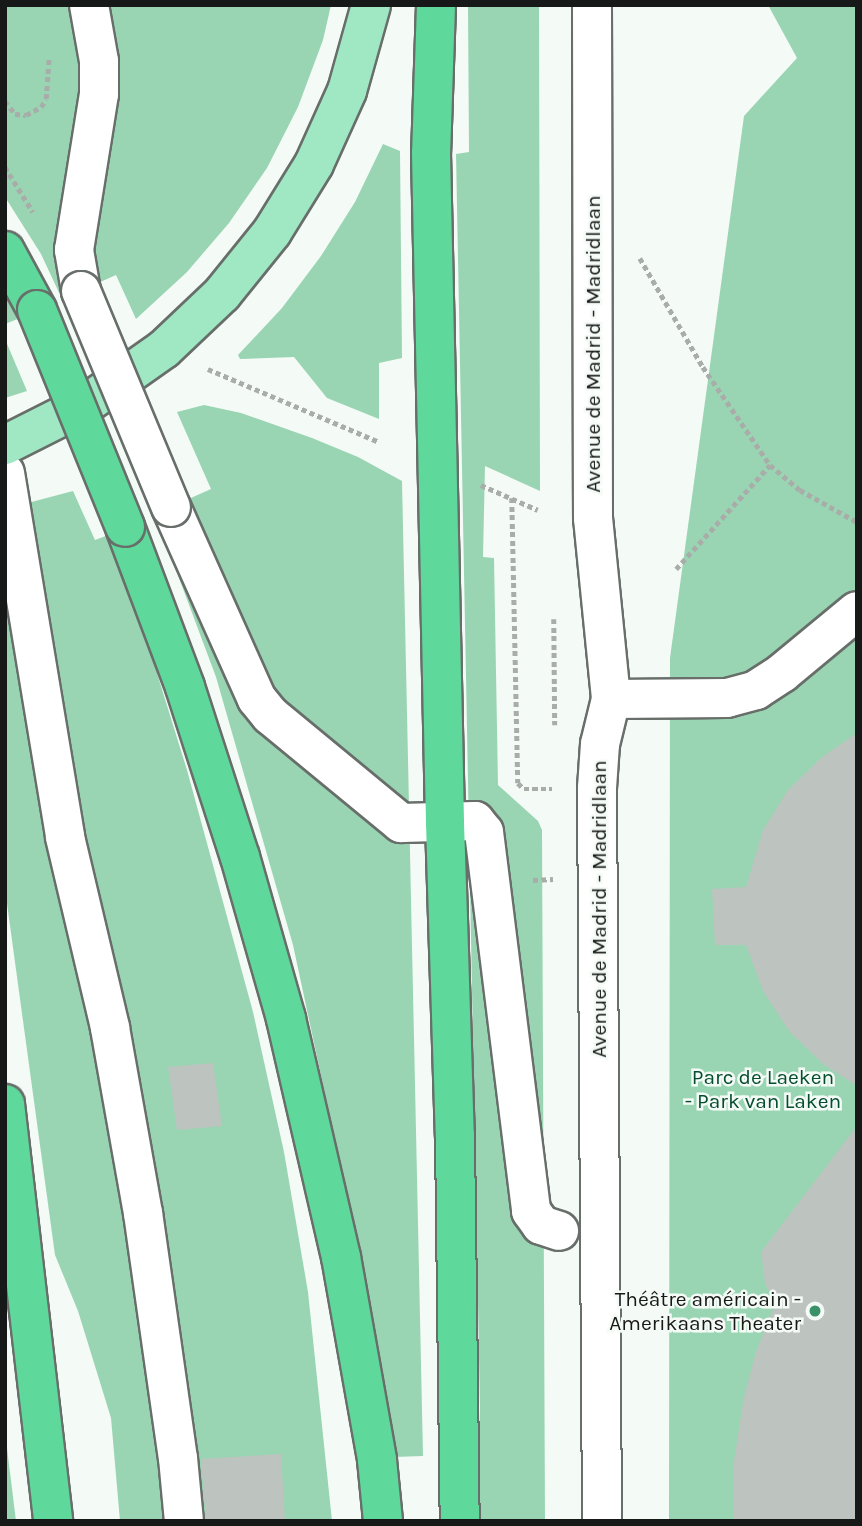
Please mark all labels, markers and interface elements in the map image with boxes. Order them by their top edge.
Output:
street label: Avenue de Madrid - Madridlaan [580,195,606,493]
street label: Avenue de Madrid - Madridlaan [586,760,612,1058]
park label: Parc de Laeken - Park van Laken [685,1064,841,1114]
place label: Théâtre américain - Amerikaans Theater [609,1286,801,1336]
marker: Théâtre américain - Amerikaans Theater [807,1303,823,1319]

